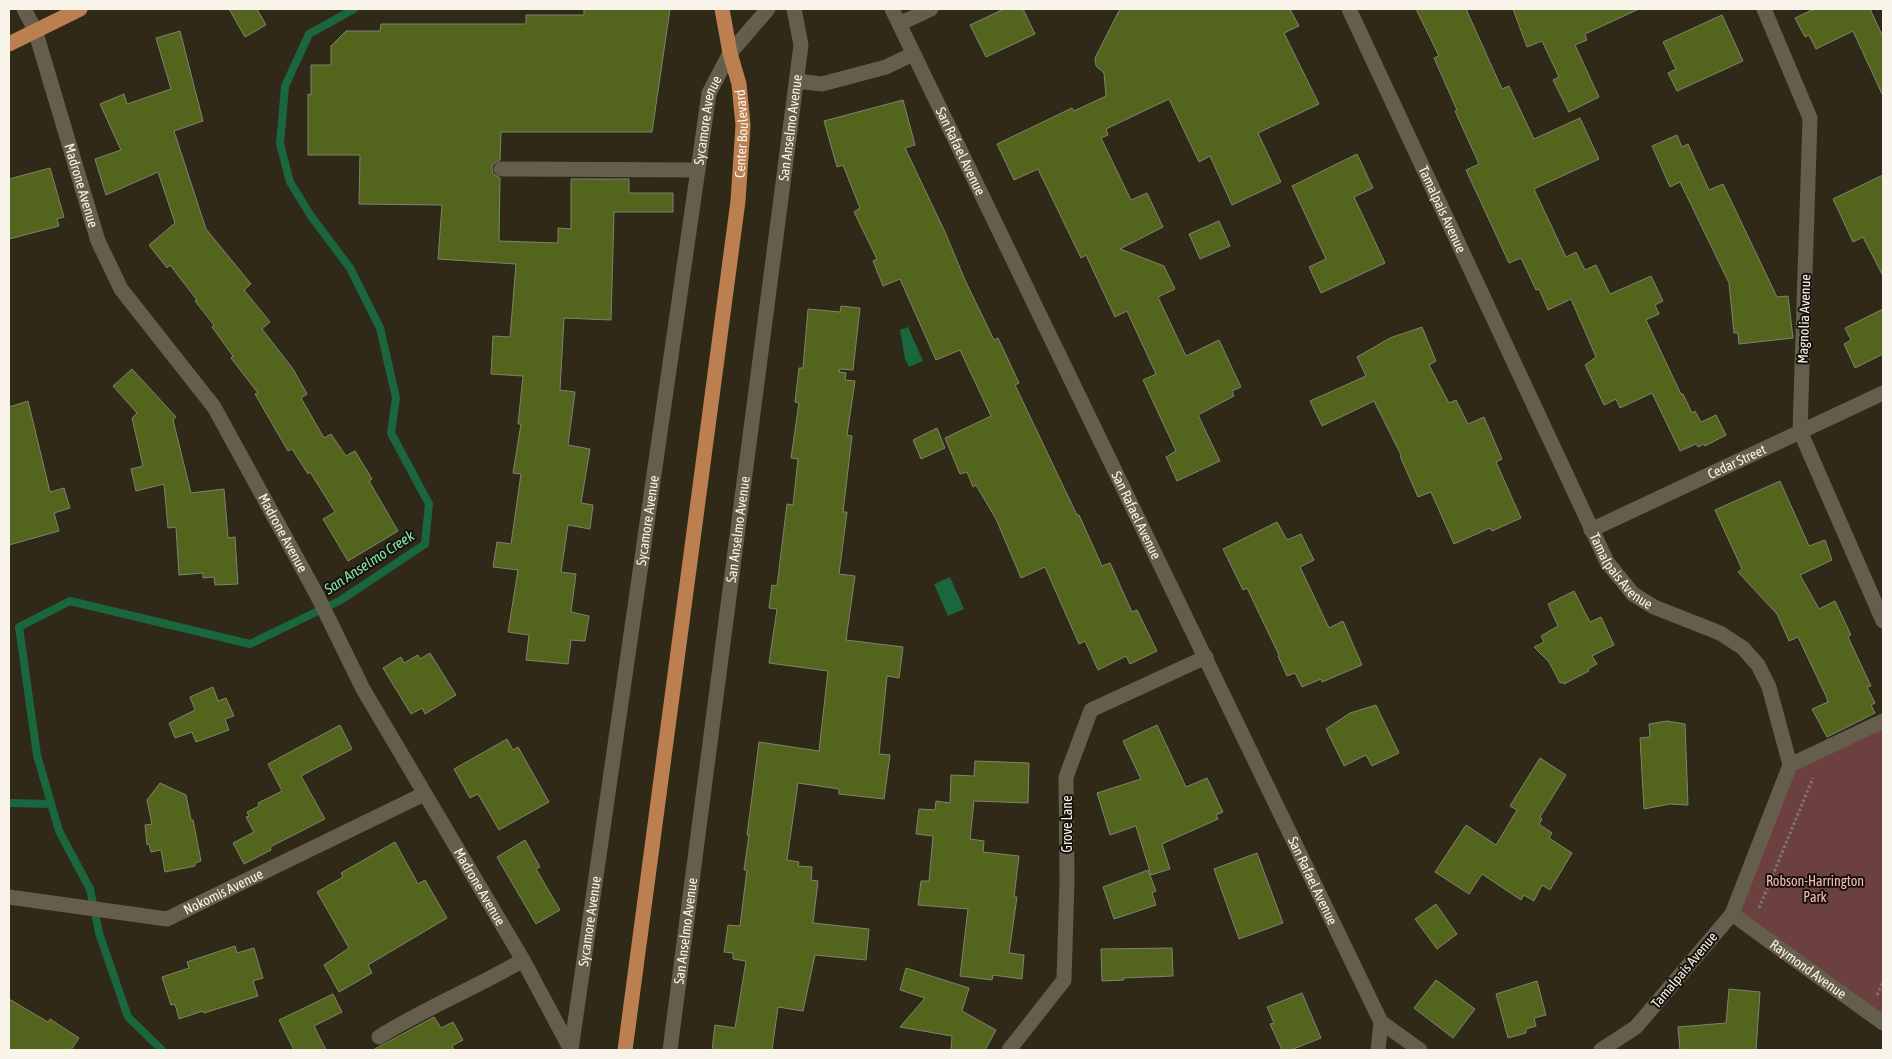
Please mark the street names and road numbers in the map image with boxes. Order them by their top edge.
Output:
street label: Sycamore Avenue [691,73,725,166]
street label: San Anselmo Avenue [775,74,805,182]
street label: Center Boulevard [732,89,751,178]
street label: San Rafael Avenue [933,105,989,198]
street label: Madrone Avenue [61,141,102,230]
street label: Tamalpais Avenue [1415,163,1470,255]
street label: Magnolia Avenue [1794,274,1814,364]
street label: Cedar Street [1705,441,1768,482]
street label: San Rafael Avenue [1108,468,1164,562]
street label: Sycamore Avenue [633,474,662,567]
street label: San Anselmo Avenue [723,475,753,584]
street label: Madrone Avenue [255,491,311,575]
street label: Tamalpais Avenue [1587,530,1656,612]
street label: Grove Lane [1059,796,1075,852]
street label: San Rafael Avenue [1285,834,1341,927]
street label: Madrone Avenue [451,845,509,928]
street label: Nokomis Avenue [181,866,266,918]
street label: Sycamore Avenue [575,875,604,968]
street label: San Anselmo Avenue [671,877,700,985]
street label: Tamalpais Avenue [1648,929,1720,1011]
street label: Raymond Avenue [1767,936,1849,1002]

